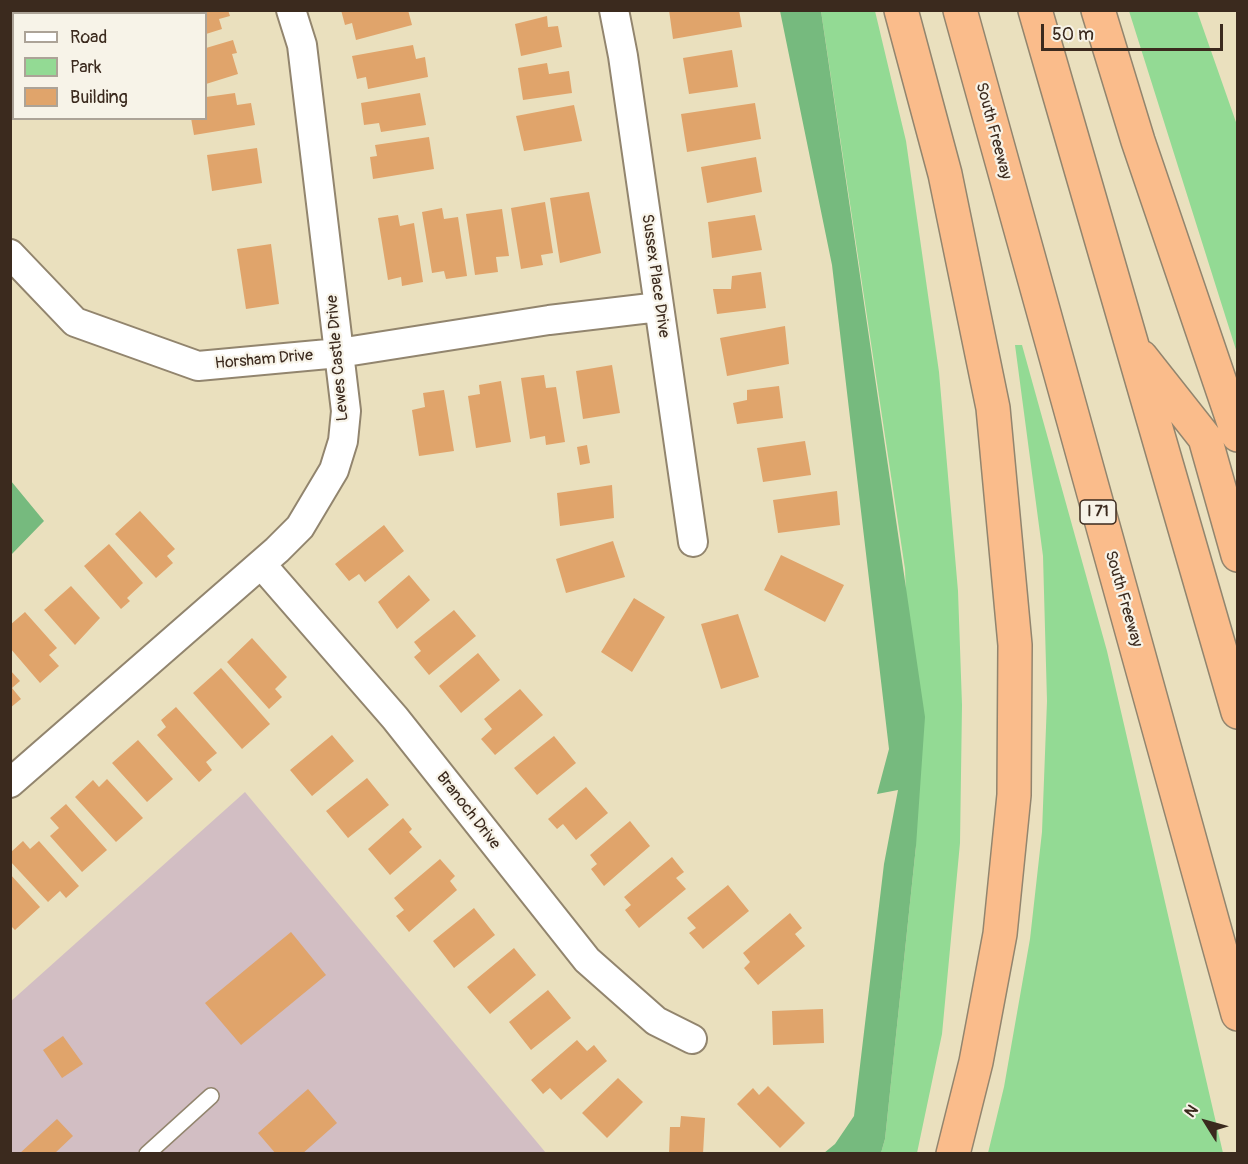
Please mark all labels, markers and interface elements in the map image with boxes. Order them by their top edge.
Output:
legend [12,12,207,120]
scale bar [1044,12,1226,50]
text: 50 m [1052,23,1094,46]
text: Road [70,26,107,49]
text: Park [70,56,102,79]
street label: South Freeway [971,81,1015,181]
text: Building [70,86,128,109]
street label: Sussex Place Drive [637,213,673,339]
street label: Lewes Castle Drive [323,294,353,422]
street label: Horsham Drive [214,346,314,374]
road number: I 71 [1080,500,1116,524]
street label: South Freeway [1100,549,1146,649]
street label: Branoch Drive [432,768,504,854]
north arrow [1176,1092,1236,1152]
text: N [1180,1101,1203,1122]

